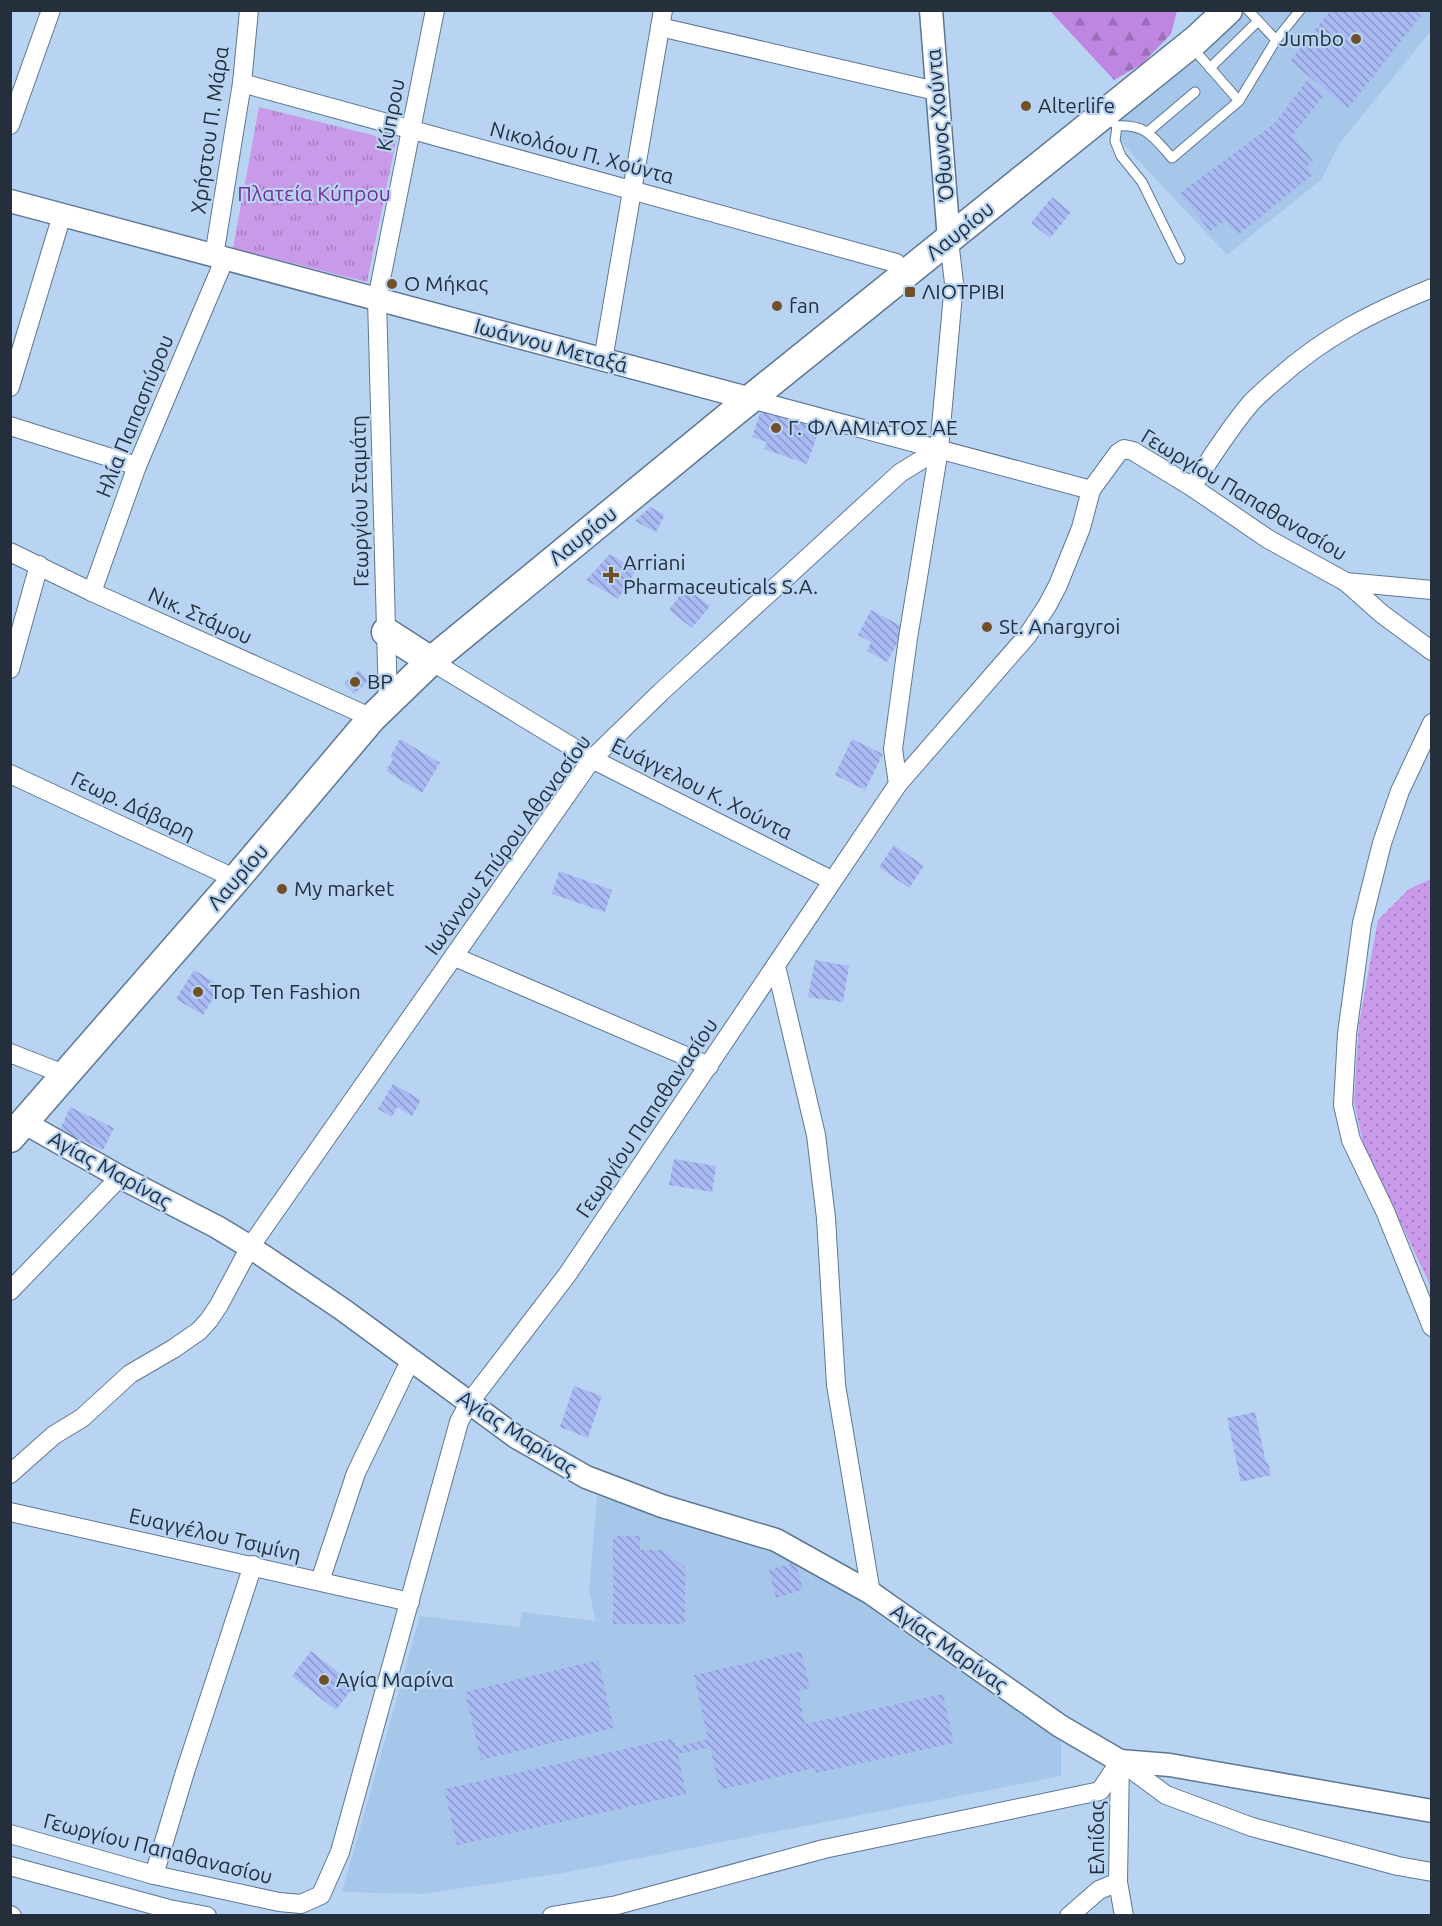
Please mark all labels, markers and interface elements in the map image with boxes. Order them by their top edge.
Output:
place label: Jumbo [1279,26,1344,50]
marker: Jumbo [1349,32,1363,46]
street label: Χρήστου Π. Μάρα [185,44,233,215]
street label: Όθωνος Χούντα [920,47,958,203]
street label: Κύπρου [371,76,409,153]
place label: Alterlife [1038,93,1115,117]
marker: Alterlife [1019,99,1033,113]
street label: Νικολάου Π. Χούντα [488,116,677,188]
park label: Πλατεία Κύπρου [237,181,391,205]
street label: Λαυρίου [921,196,998,265]
place label: Ο Μήκας [404,271,488,295]
marker: Ο Μήκας [385,277,399,291]
place label: ΛΙΟΤΡΙΒΙ [922,279,1005,303]
marker: ΛΙΟΤΡΙΒΙ [903,285,917,299]
place label: fan [789,293,820,317]
marker: fan [770,299,784,313]
street label: Ιωάννου Μεταξά [472,313,631,378]
street label: Ηλία Παπασπύρου [90,331,178,500]
street label: Γεωργίου Σταμάτη [346,415,372,587]
place label: Γ. ΦΛΑΜΙΑΤΟΣ ΑΕ [788,415,958,439]
marker: Γ. ΦΛΑΜΙΑΤΟΣ ΑΕ [769,421,783,435]
street label: Γεωργίου Παπαθανασίου [1137,423,1352,565]
street label: Λαυρίου [544,501,621,570]
place label: Arriani Pharmaceuticals S.A. [623,550,818,598]
marker: Arriani Pharmaceuticals S.A. [604,568,618,582]
street label: Νικ. Στάμου [145,582,256,649]
place label: St. Anargyroi [999,614,1120,638]
marker: St. Anargyroi [980,620,994,634]
place label: BP [367,669,393,693]
marker: BP [348,675,362,689]
street label: Ιωάννου Σπύρου Αθανασίου [419,730,595,959]
street label: Ευάγγελου Κ. Χούντα [608,732,797,844]
street label: Γεωρ. Δάβαρη [68,766,199,844]
street label: Λαυρίου [202,838,273,914]
place label: My market [294,876,394,900]
marker: My market [275,882,289,896]
place label: Top Ten Fashion [210,979,361,1003]
marker: Top Ten Fashion [191,985,205,999]
street label: Γεωργίου Παπαθανασίου [570,1013,722,1222]
street label: Αγίας Μαρίνας [45,1125,177,1213]
street label: Αγίας Μαρίνας [454,1385,582,1480]
street label: Ευαγγέλου Τσιμίνη [127,1503,304,1565]
street label: Αγίας Μαρίνας [887,1598,1013,1697]
place label: Αγία Μαρίνα [336,1667,454,1691]
marker: Αγία Μαρίνα [317,1673,331,1687]
street label: Ελπίδας [1084,1800,1108,1875]
street label: Γεωργίου Παπαθανασίου [41,1808,275,1888]

